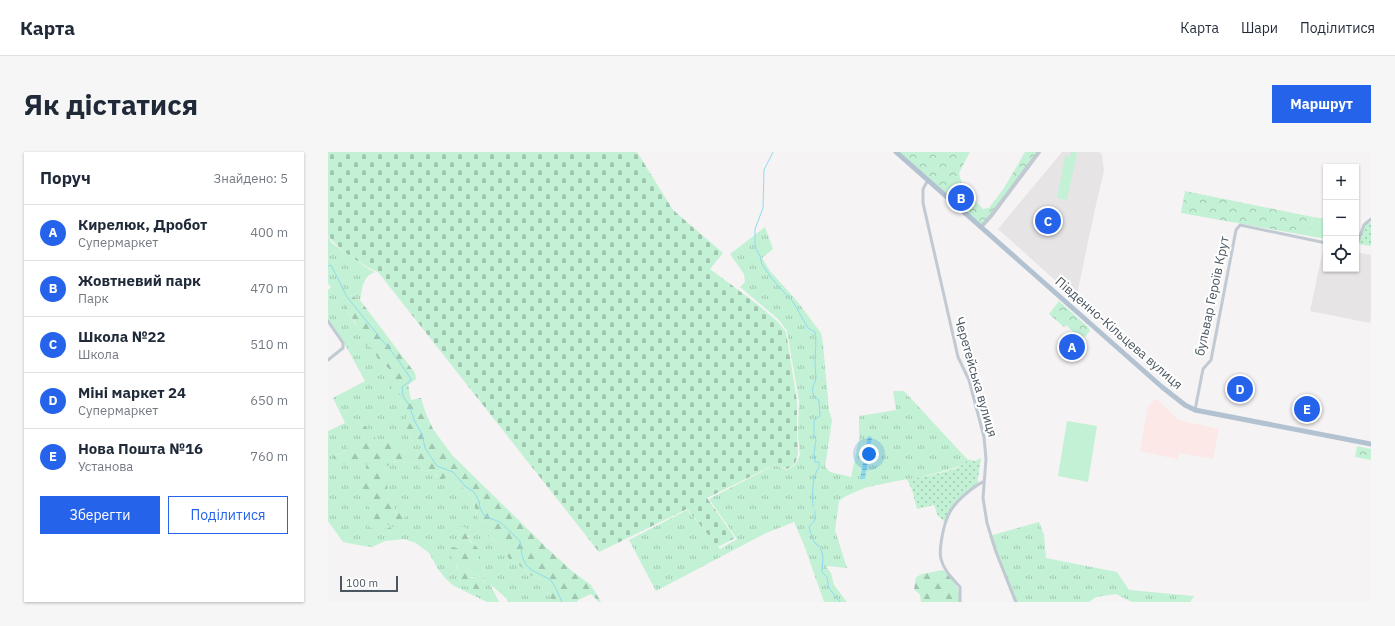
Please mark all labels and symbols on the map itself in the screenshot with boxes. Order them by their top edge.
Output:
pin: B [948,183,974,213]
pin: C [1035,206,1061,236]
street label: бульвар Героїв Крут [1191,235,1233,357]
street label: Південно-Кільцева вулиця [1052,273,1186,393]
street label: Черетейська вулиця [951,315,1001,439]
pin: A [1059,332,1085,362]
pin: D [1227,374,1253,404]
pin: E [1294,394,1320,424]
your location [859,444,879,464]
scale bar [340,574,398,593]

